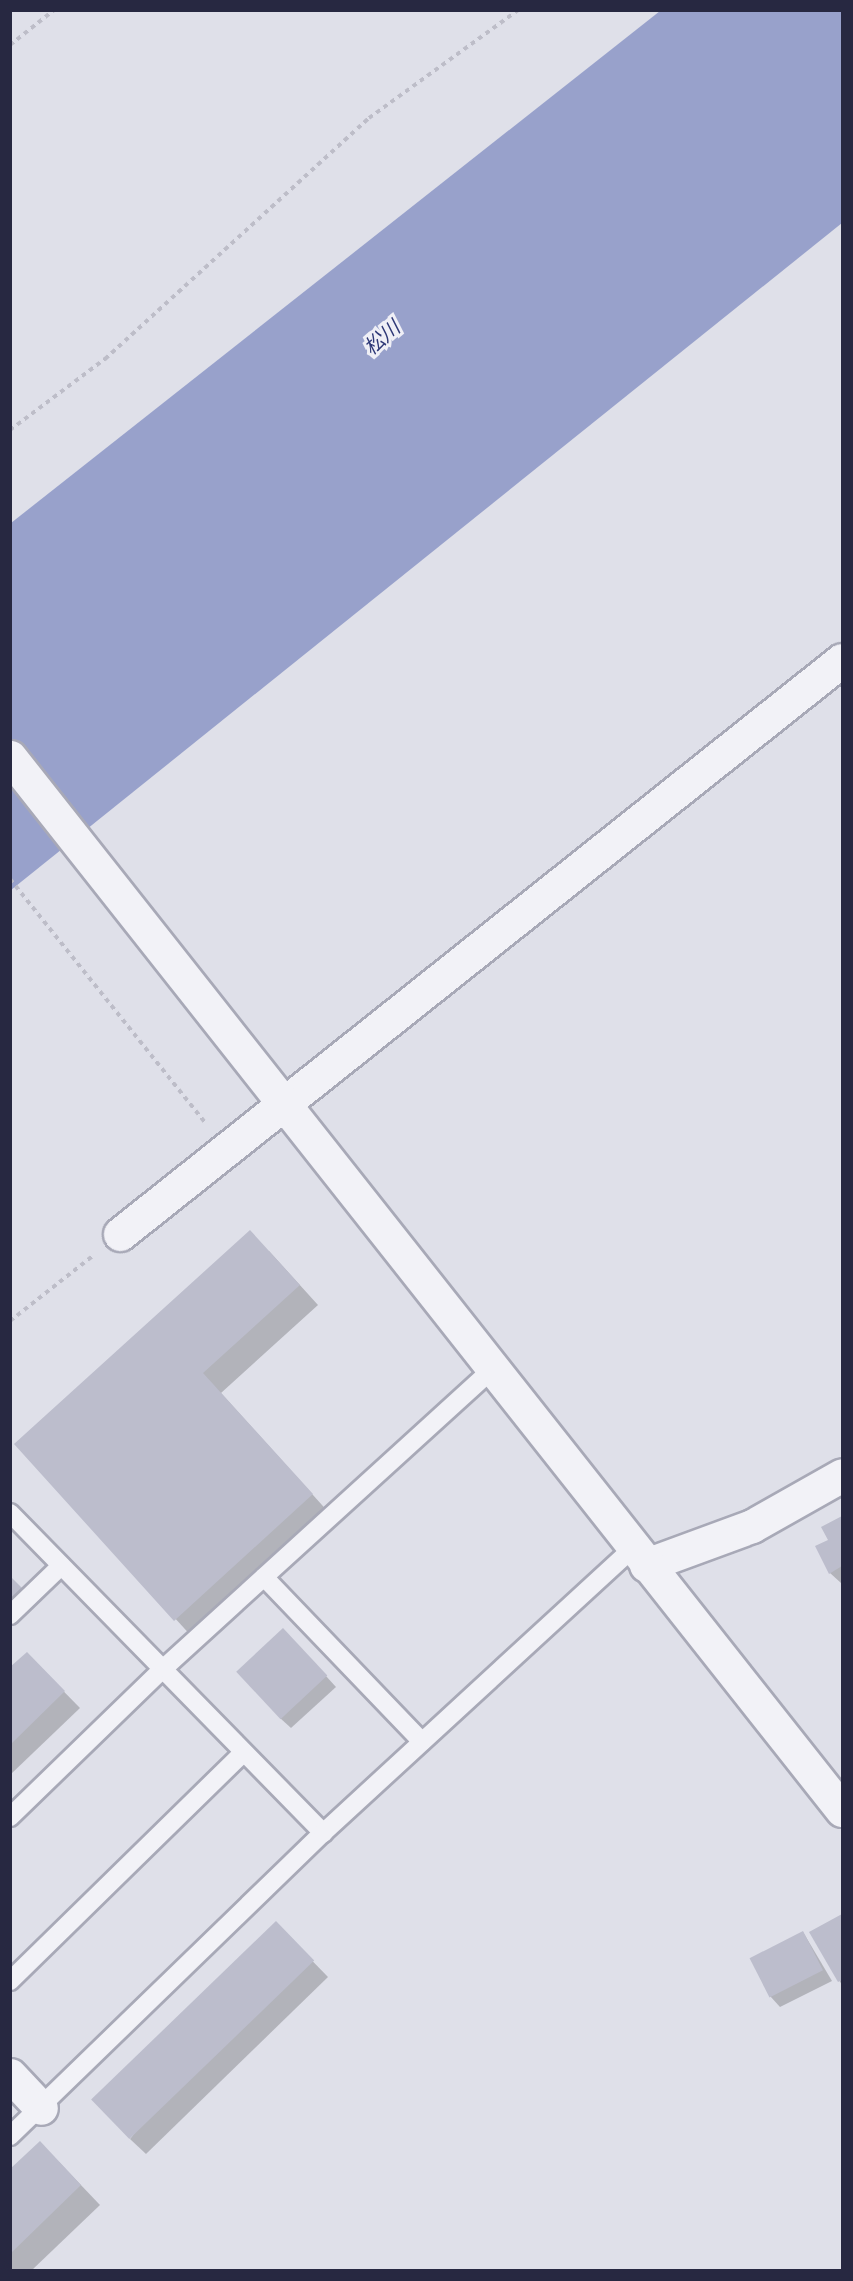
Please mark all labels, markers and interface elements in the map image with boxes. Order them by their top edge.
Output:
water label: 松川 [359,316,405,360]

